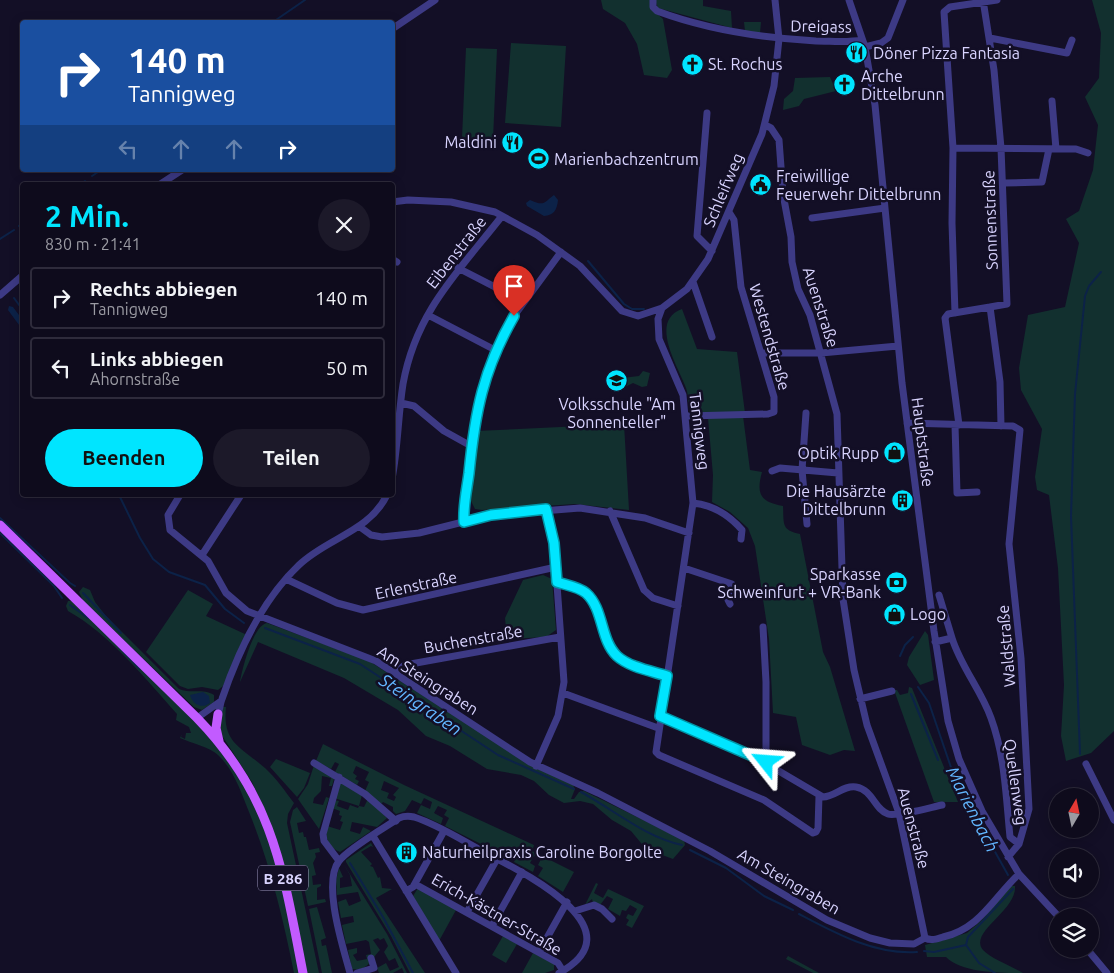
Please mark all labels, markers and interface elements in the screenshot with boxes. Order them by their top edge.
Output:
street label: Dreigass [790,16,852,36]
icon: right [45,40,110,105]
text: 140 m [128,40,226,80]
restaurant icon: Döner Pizza Fantasia [845,41,869,65]
place label: Döner Pizza Fantasia [873,44,1020,62]
church icon: St. Rochus [680,52,704,76]
place label: St. Rochus [708,55,782,73]
place label: Arche Dittelbrunn [861,67,945,103]
church icon: Arche Dittelbrunn [833,73,857,97]
text: Tannigweg [128,81,236,106]
restaurant icon: Maldini [501,130,525,154]
place label: Maldini [444,133,497,151]
icon: left [114,135,142,163]
icon: ahead [167,135,195,163]
icon: ahead [220,135,248,163]
icon: right [273,135,301,163]
sports icon: Marienbachzentrum [526,147,550,171]
place label: Marienbachzentrum [554,150,699,168]
street label: Schleifweg [699,150,747,230]
place label: Freiwillige Feuerwehr Dittelbrunn [776,167,941,203]
street label: Sonnenstraße [979,170,1001,270]
public building icon: Freiwillige Feuerwehr Dittelbrunn [748,173,772,197]
text: 2 Min. [45,199,129,233]
button: close [318,199,370,251]
street label: Eibenstraße [422,213,490,291]
text: 830 m · 21:41 [45,235,141,253]
pin [493,265,535,316]
street label: Auenstraße [800,265,842,349]
icon: arrive [500,272,528,300]
text: Rechts abbiegen [90,278,238,300]
street label: Westendstraße [746,282,794,392]
icon: right [47,284,75,312]
text: 140 m [315,287,368,309]
text: Tannigweg [90,300,168,318]
text: Links abbiegen [90,348,224,370]
icon: left [47,354,75,382]
text: 50 m [326,357,368,379]
school or university icon: Volksschule "Am Sonnenteller" [605,368,629,392]
text: Ahornstraße [90,370,180,388]
street label: Tannigweg [686,391,714,471]
place label: Volksschule "Am Sonnenteller" [558,395,676,431]
street label: Hauptstraße [909,396,937,488]
button: Beenden [45,429,203,487]
button: Teilen [213,429,370,487]
shop icon: Optik Rupp [883,441,907,465]
place label: Optik Rupp [797,444,879,462]
place label: Die Hausärzte Dittelbrunn [786,482,886,518]
building icon: Die Hausärzte Dittelbrunn [890,488,914,512]
place label: Sparkasse Schweinfurt + VR-Bank [718,565,881,601]
street label: Erlenstraße [373,568,459,602]
bank icon: Sparkasse Schweinfurt + VR-Bank [885,571,909,595]
shop icon: Logo [882,602,906,626]
street label: Waldstraße [993,604,1019,688]
place label: Logo [910,605,946,623]
street label: Buchenstraße [422,621,524,657]
street label: Am Steingraben [374,641,482,719]
water label: Steingraben [376,669,466,739]
position arrow [739,735,791,787]
street label: Quellenweg [1001,738,1031,826]
water label: Marienbach [943,763,1003,855]
street label: Auenstraße [895,785,933,871]
north arrow [1049,788,1099,838]
map controls [1049,788,1099,958]
building icon: Naturheilpraxis Caroline Borgolte [394,840,418,864]
place label: Naturheilpraxis Caroline Borgolte [422,843,662,861]
street label: Am Steingraben [735,844,843,918]
button: sound [1049,848,1099,898]
road number: B 286 [258,866,308,890]
street label: Erich-Kästner-Straße [429,869,565,959]
button: layers [1049,908,1099,958]

